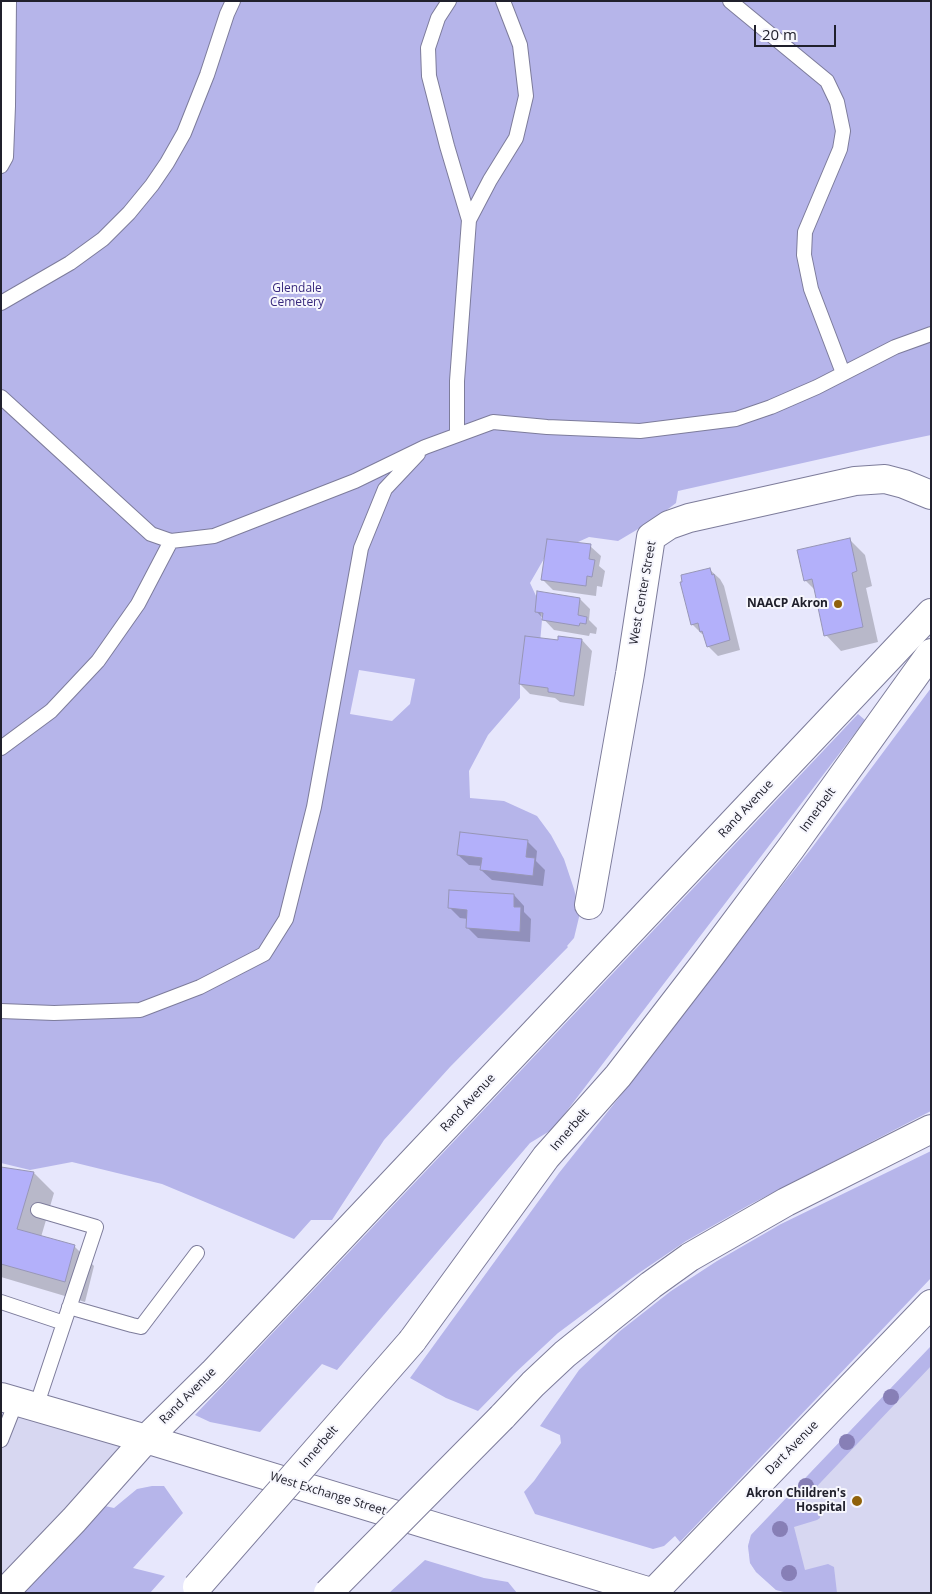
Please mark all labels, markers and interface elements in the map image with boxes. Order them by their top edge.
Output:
scale bar [757,15,840,47]
text: 20 m [762,24,797,44]
park label: Glendale Cemetery [270,282,324,310]
street label: West Center Street [627,540,659,646]
place label: NAACP Akron [747,597,828,611]
marker: NAACP Akron [832,598,844,610]
street label: Rand Avenue [716,777,776,841]
street label: Innerbelt [797,785,839,835]
street label: Rand Avenue [438,1071,498,1135]
street label: Innerbelt [548,1106,592,1154]
street label: Rand Avenue [157,1365,219,1427]
street label: Dart Avenue [763,1418,821,1478]
street label: Innerbelt [297,1423,341,1471]
street label: West Exchange Street [268,1469,388,1519]
place label: Akron Children's Hospital [746,1487,846,1515]
marker: Akron Children's Hospital [850,1494,864,1508]

